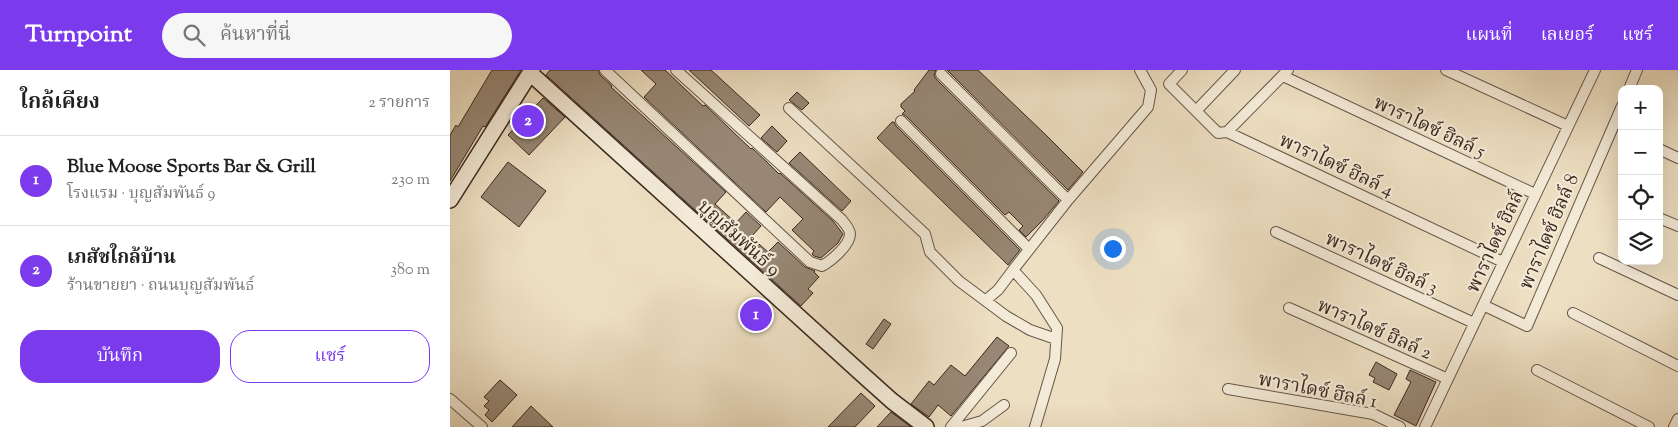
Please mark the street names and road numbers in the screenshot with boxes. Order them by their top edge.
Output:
street label: พาราไดซ์ ฮิลล์ 5 [1369,89,1491,166]
street label: พาราไดซ์ ฮิลล์ 4 [1274,126,1399,205]
street label: พาราไดซ์ ฮิลล์ 8 [1512,169,1587,294]
street label: พาราไดซ์ ฮิลล์ [1459,186,1532,298]
street label: บุญสัมพันธ์ 9 [691,194,786,283]
street label: พาราไดซ์ ฮิลล์ 3 [1320,225,1443,302]
street label: พาราไดซ์ ฮิลล์ 2 [1312,291,1437,368]
street label: พาราไดซ์ ฮิลล์ 1 [1256,365,1380,416]

